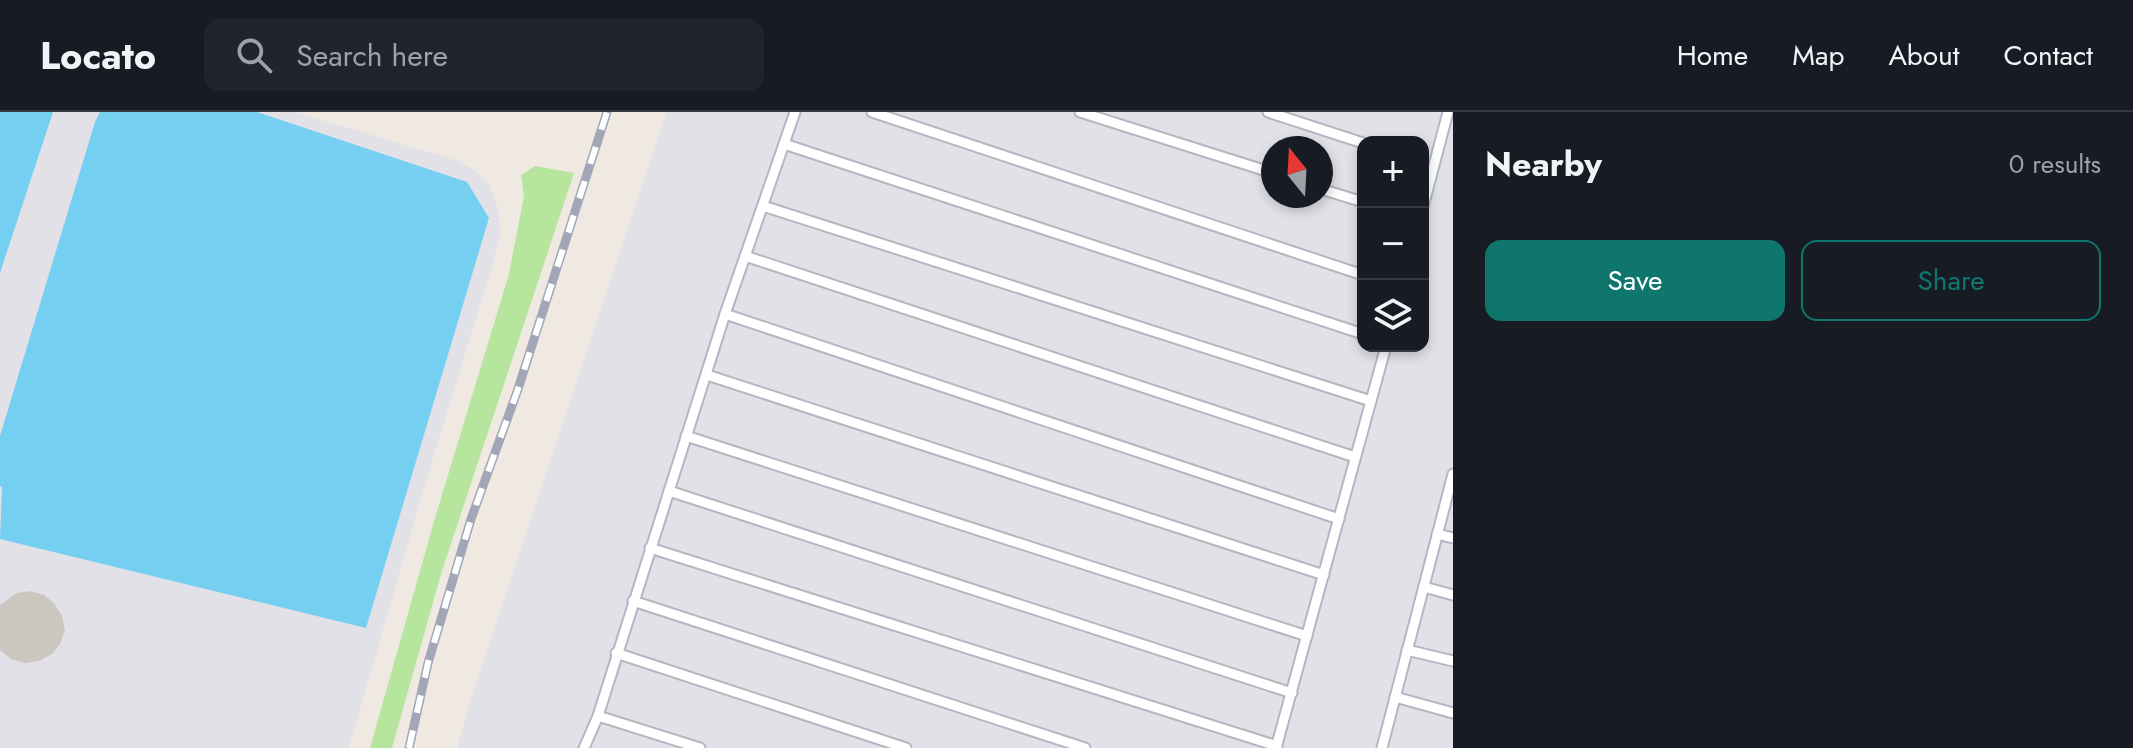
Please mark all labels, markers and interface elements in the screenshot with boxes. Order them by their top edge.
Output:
search box [204,19,764,91]
text: Locato [40,28,156,83]
icon: search [232,33,276,77]
text: Search here [296,34,448,77]
text: Home [1677,35,1748,76]
text: Map [1792,35,1844,76]
text: About [1888,35,1960,76]
text: Contact [2004,35,2093,76]
north arrow [1261,136,1333,208]
map controls [1357,136,1429,352]
button: + [1357,136,1429,208]
text: Nearby [1485,140,1602,189]
text: 0 results [2009,145,2101,183]
button: − [1357,208,1429,280]
button: Save [1485,240,1785,321]
button: Share [1801,240,2101,321]
button: layers [1357,280,1429,352]

